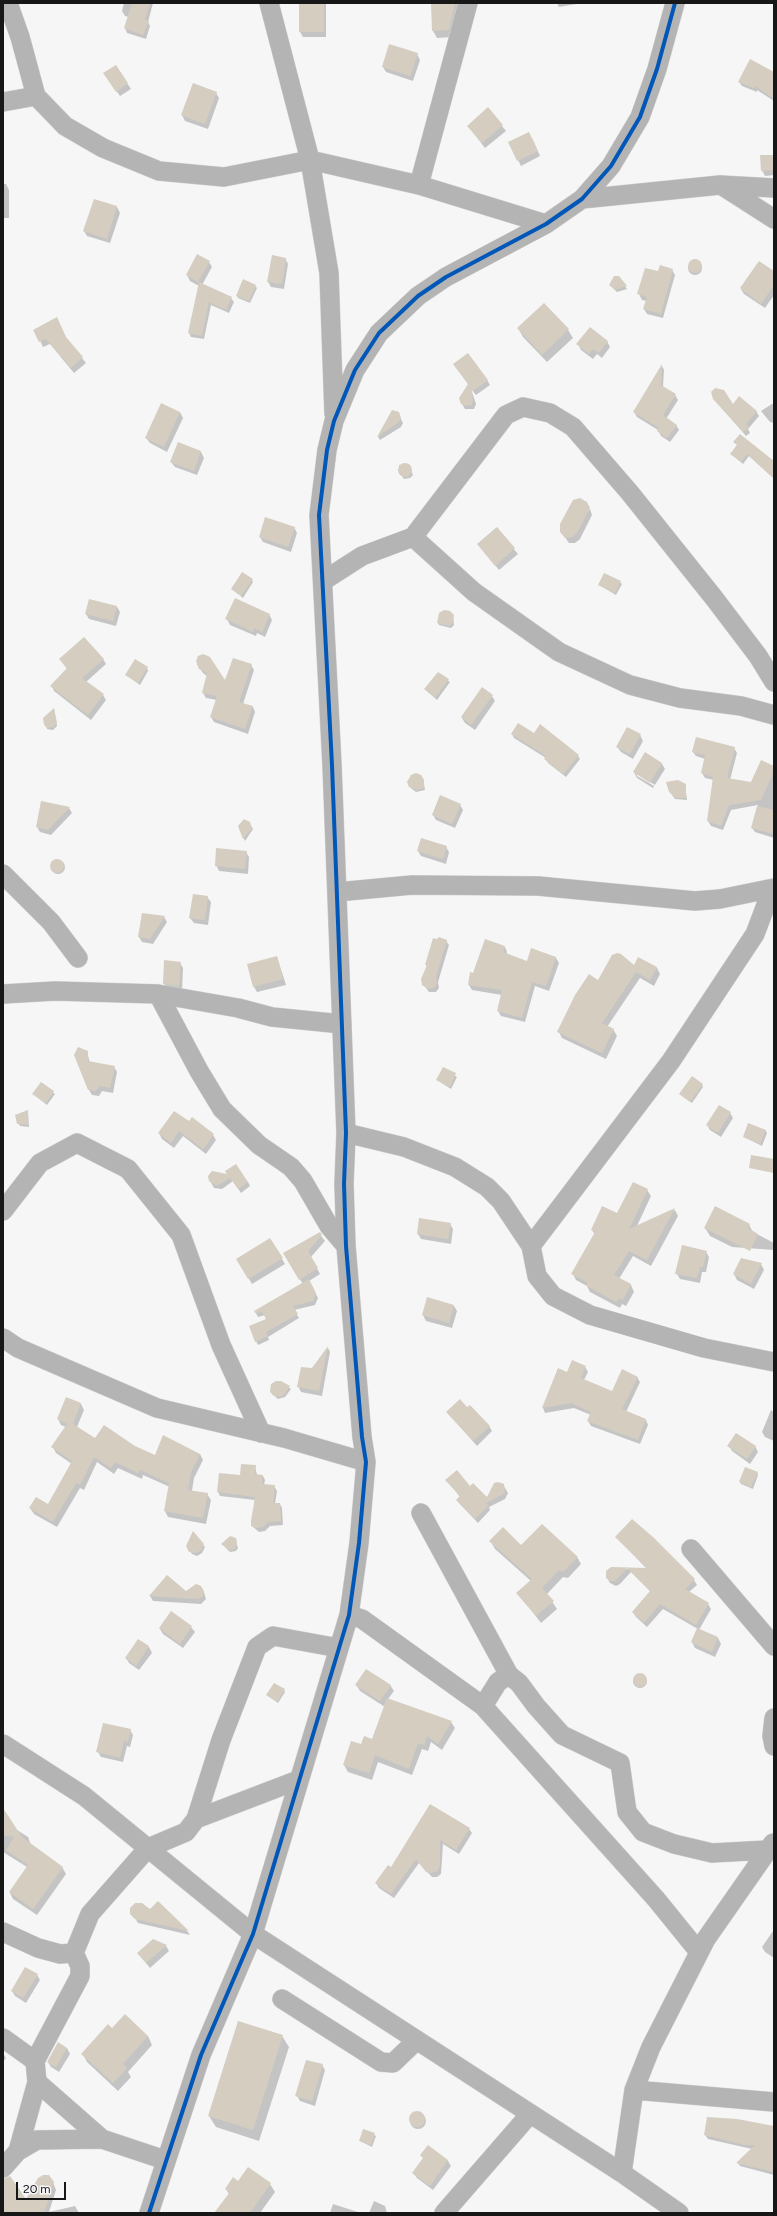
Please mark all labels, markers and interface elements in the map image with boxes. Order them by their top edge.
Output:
scale bar [18,2174,68,2200]
text: 20 m [23,2182,51,2196]

